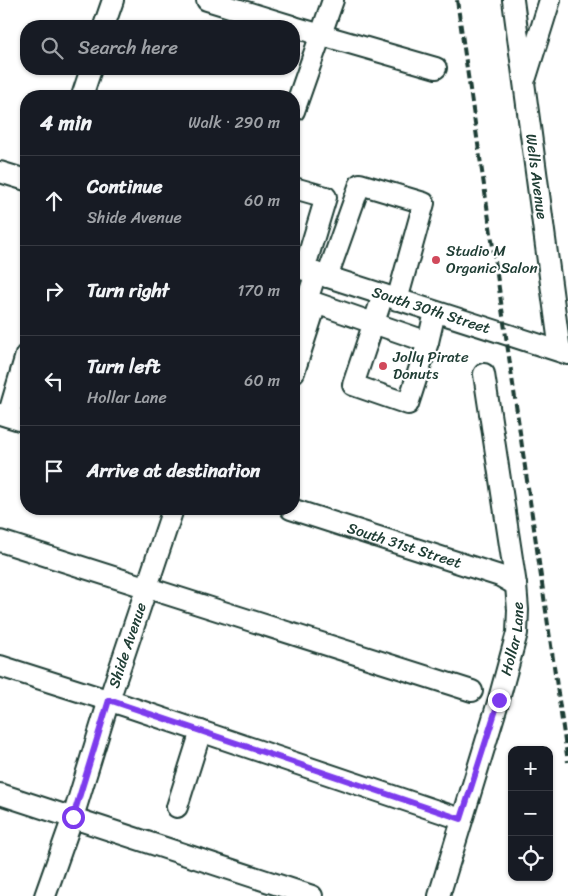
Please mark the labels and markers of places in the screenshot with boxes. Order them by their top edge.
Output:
place label: Studio M Organic Salon [446,238,538,281]
marker: Studio M Organic Salon [430,254,442,266]
place label: Jolly Pirate Donuts [392,344,469,387]
marker: Jolly Pirate Donuts [377,360,389,372]

